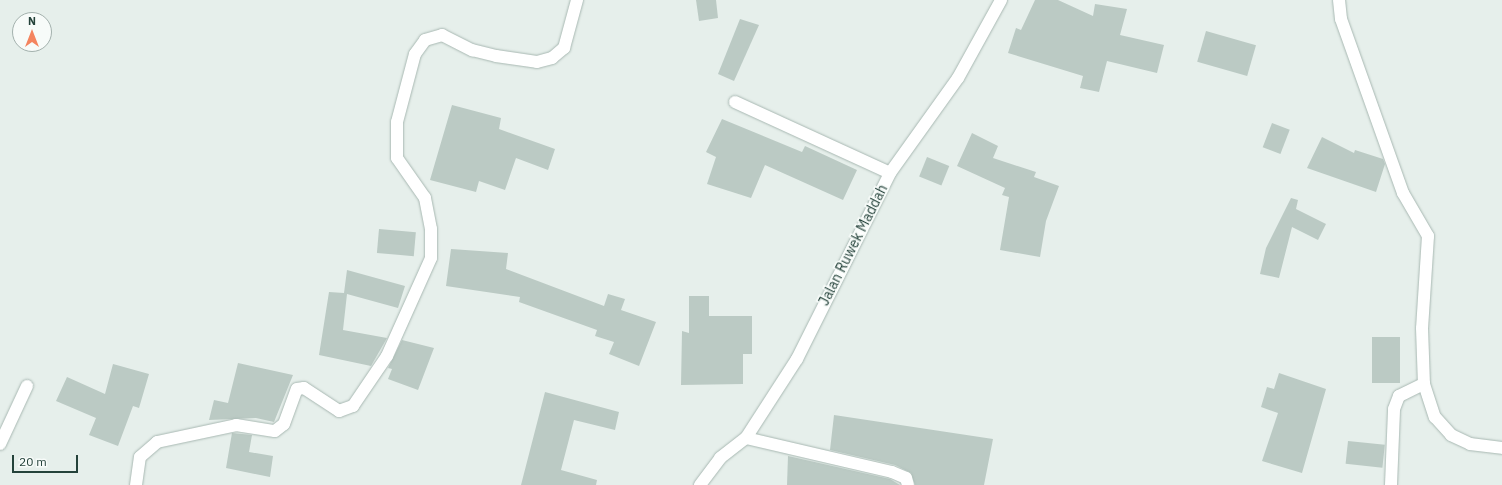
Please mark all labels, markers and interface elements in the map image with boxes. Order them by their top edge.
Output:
north arrow [12,12,52,52]
text: N [28,14,36,28]
street label: Jalan Ruwek Maddah [815,182,891,308]
scale bar [14,447,80,473]
text: 20 m [19,454,47,469]

